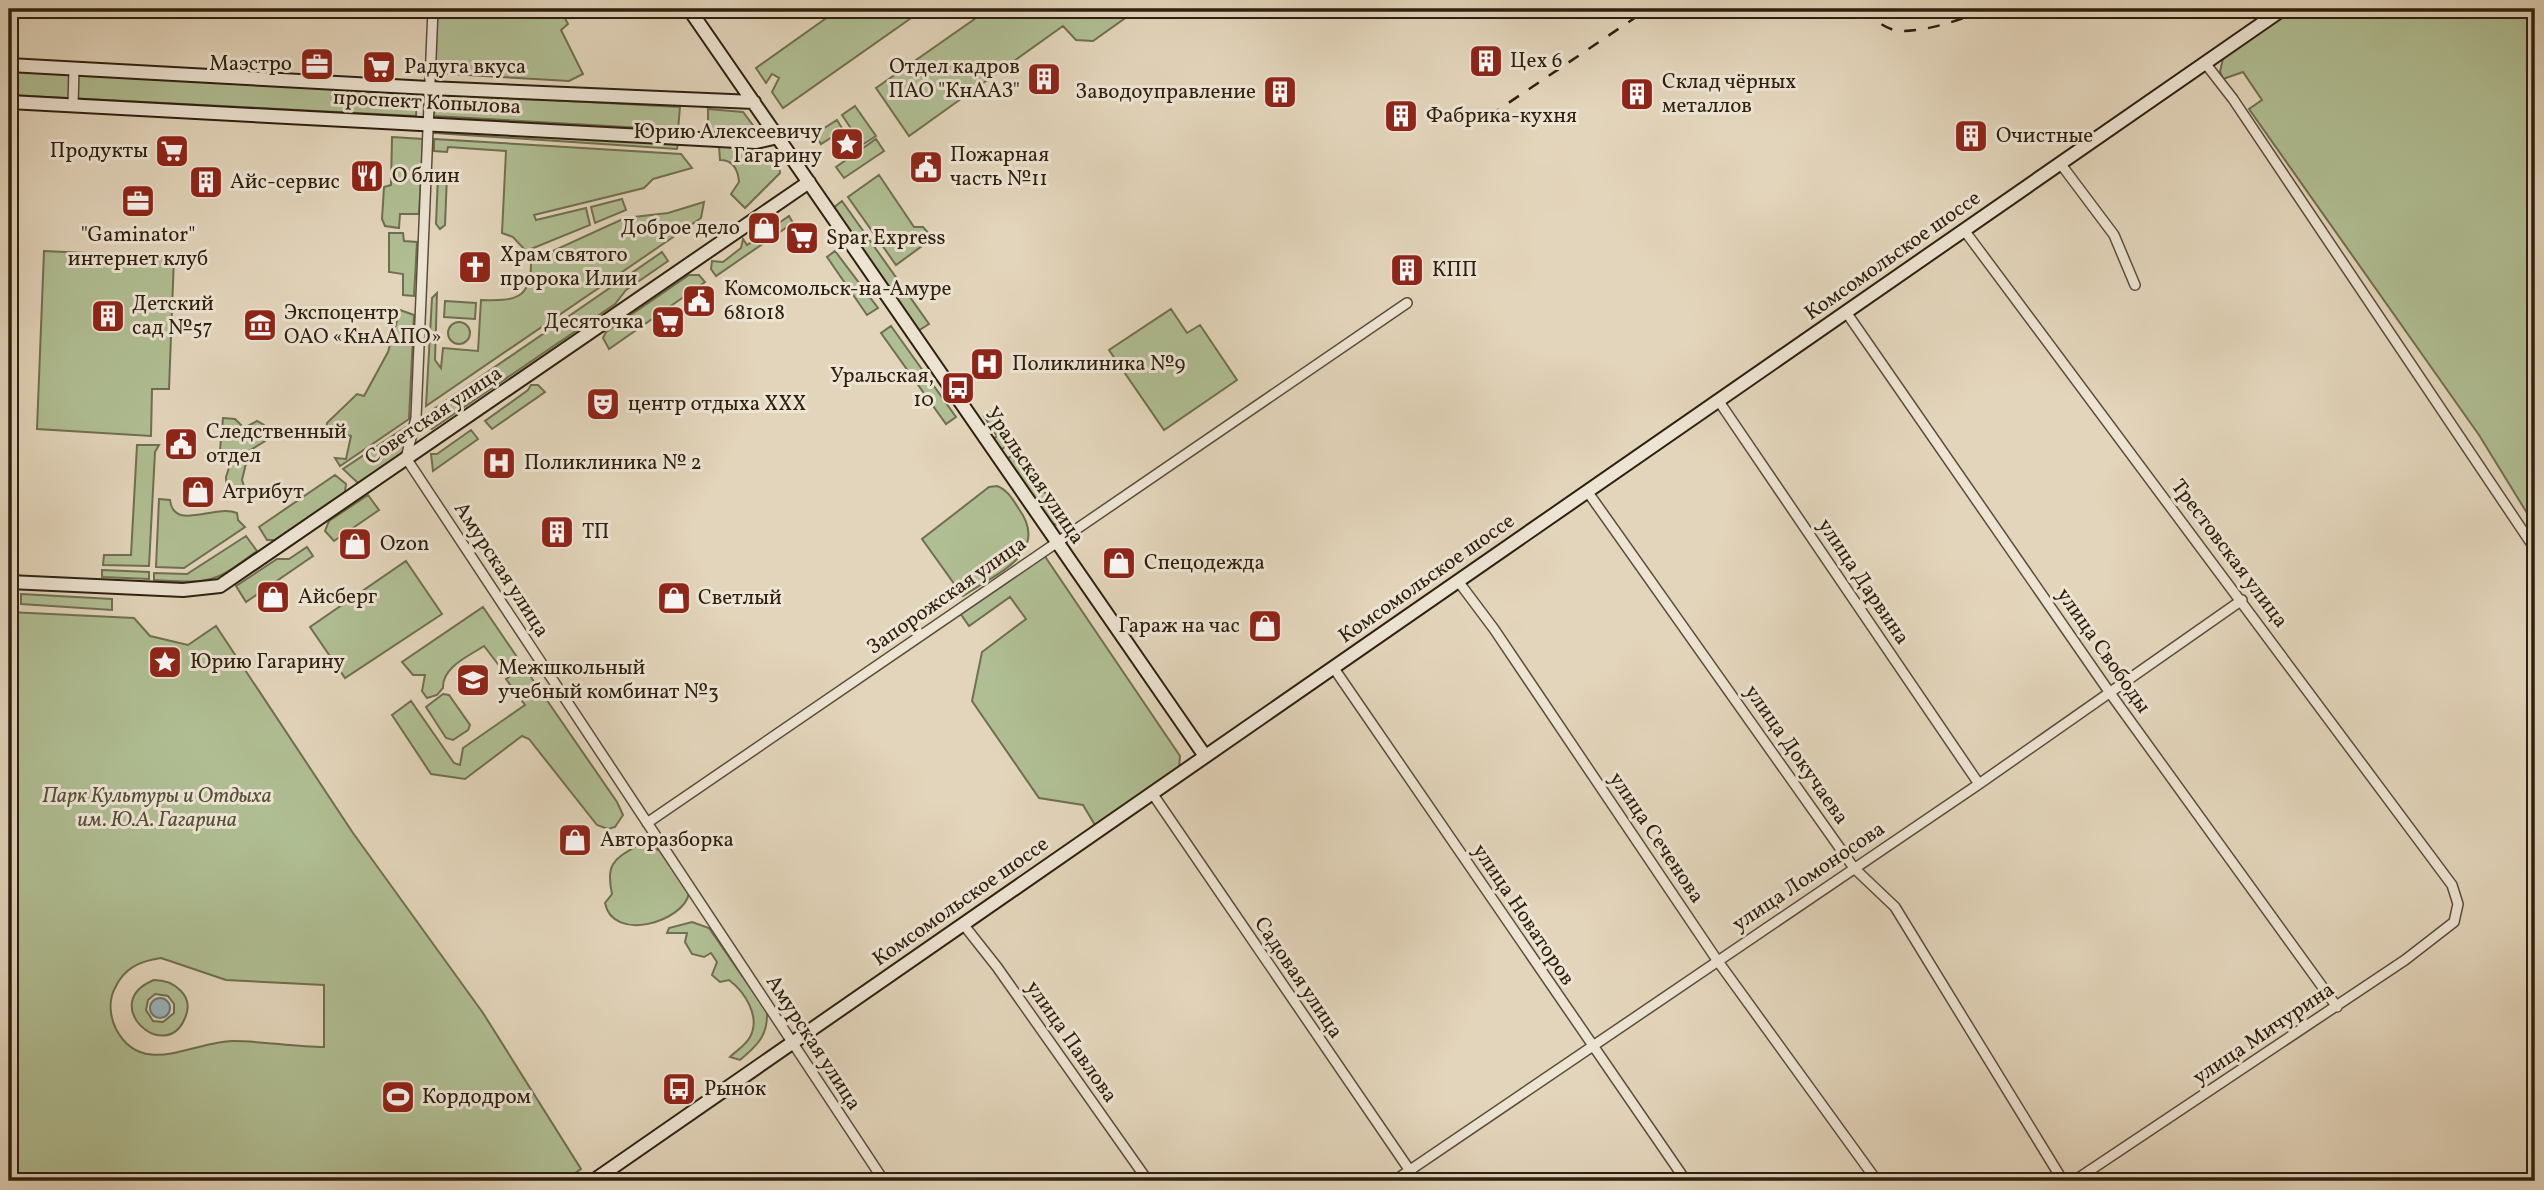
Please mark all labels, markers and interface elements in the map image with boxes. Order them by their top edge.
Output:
building icon: Цех 6 [1467,42,1505,80]
office icon: Маэстро [298,45,336,83]
place label: Цех 6 [1510,47,1562,76]
supermarket icon: Радуга вкуса [360,48,398,86]
place label: Маэстро [209,50,292,79]
place label: Радуга вкуса [404,53,526,82]
place label: Отдел кадров ПАО "КнААЗ" [889,53,1020,106]
building icon: Отдел кадров ПАО "КнААЗ" [1025,60,1063,98]
place label: Склад чёрных металлов [1662,68,1796,121]
building icon: Заводоуправление [1261,73,1299,111]
building icon: Склад чёрных металлов [1618,75,1656,113]
place label: Заводоуправление [1075,78,1256,107]
street label: проспект Копылова [332,84,522,122]
building icon: Фабрика-кухня [1382,97,1420,135]
place label: Фабрика-кухня [1426,102,1577,131]
building icon: Очистные [1952,117,1990,155]
place label: Юрию Алексеевичу Гагарину [634,118,823,171]
place label: Очистные [1996,122,2093,151]
place icon: Юрию Алексеевичу Гагарину [828,125,866,163]
supermarket icon: Продукты [153,132,191,170]
place label: Продукты [50,137,148,166]
place label: Пожарная часть №11 [950,141,1049,194]
public building icon: Пожарная часть №11 [907,148,945,186]
restaurant icon: О блин [348,157,386,195]
place label: О блин [392,162,460,191]
building icon: Айс-сервис [187,163,225,201]
place label: Айс-сервис [230,168,340,197]
office icon: "Gaminator" интернет клуб [119,182,157,220]
street label: Комсомольское шоссе [1799,184,1987,328]
shop icon: Доброе дело [745,209,783,247]
place label: Доброе дело [621,214,740,243]
supermarket icon: Spar Express [783,219,821,257]
place label: "Gaminator" интернет клуб [68,221,208,274]
place label: Spar Express [826,224,945,253]
place label: Храм святого пророка Илии [500,241,638,294]
church icon: Храм святого пророка Илии [456,248,494,286]
building icon: КПП [1388,251,1426,289]
place label: КПП [1432,256,1477,285]
place label: Комсомольск-на-Амуре 681018 [724,275,952,328]
public building icon: Комсомольск-на-Амуре 681018 [680,282,718,320]
place label: Детский сад №57 [132,290,214,343]
building icon: Детский сад №57 [89,297,127,335]
place label: Экспоцентр ОАО «КнААПО» [284,299,442,352]
supermarket icon: Десяточка [649,303,687,341]
museum icon: Экспоцентр ОАО «КнААПО» [241,306,279,344]
place label: Десяточка [544,308,644,337]
hospital icon: Поликлиника №9 [968,345,1006,383]
place label: Поликлиника №9 [1012,350,1185,379]
street label: Советская улица [360,359,508,473]
place label: Уральская, 10 [830,362,934,415]
bus stop icon: Уральская, 10 [939,369,977,407]
theatre icon: центр отдыха ХХХ [584,385,622,423]
place label: центр отдыха ХХХ [628,390,806,419]
street label: Уральская улица [977,401,1091,551]
place label: Следственный отдел [206,418,347,471]
public building icon: Следственный отдел [162,425,200,463]
hospital icon: Поликлиника № 2 [480,444,518,482]
place label: Поликлиника № 2 [524,449,702,478]
shop icon: Атрибут [179,473,217,511]
street label: Трестовская улица [2163,474,2295,634]
place label: Атрибут [222,478,304,507]
street label: Амурская улица [446,497,556,643]
street label: Комсомольское шоссе [1333,507,1521,651]
building icon: ТП [538,513,576,551]
street label: улица Дарвина [1810,513,1916,651]
place label: ТП [582,518,609,547]
shop icon: Ozon [336,525,374,563]
place label: Ozon [380,530,430,559]
street label: Запорожская улица [861,530,1033,662]
shop icon: Спецодежда [1100,544,1138,582]
place label: Спецодежда [1144,549,1265,578]
shop icon: Айсберг [254,578,292,616]
shop icon: Светлый [655,579,693,617]
street label: улица Свободы [2049,582,2157,720]
place label: Айсберг [298,583,377,612]
place label: Светлый [698,584,782,613]
shop icon: Гараж на час [1246,607,1284,645]
place label: Гараж на час [1118,612,1240,641]
place icon: Юрию Гагарину [146,643,184,681]
place label: Юрию Гагарину [190,648,346,677]
place label: Межшкольный учебный комбинат №3 [498,654,719,707]
school or university icon: Межшкольный учебный комбинат №3 [454,661,492,699]
street label: улица Докучаева [1737,679,1855,831]
street label: улица Сеченова [1601,767,1711,909]
park label: Парк Культуры и Отдыха им. Ю.А. Гагарина [42,782,272,835]
street label: улица Ломоносова [1727,815,1891,939]
shop icon: Авторазборка [556,821,594,859]
place label: Авторазборка [600,826,734,855]
street label: Комсомольское шоссе [867,830,1055,974]
street label: улица Новаторов [1465,838,1581,992]
street label: Садовая улица [1246,911,1350,1045]
street label: Амурская улица [758,970,868,1116]
street label: улица Павлова [1018,975,1124,1109]
street label: улица Мичурина [2187,976,2341,1092]
bus stop icon: Рынок [660,1070,698,1108]
place label: Рынок [704,1075,766,1104]
sports icon: Кордодром [379,1078,417,1116]
place label: Кордодром [422,1083,531,1112]

